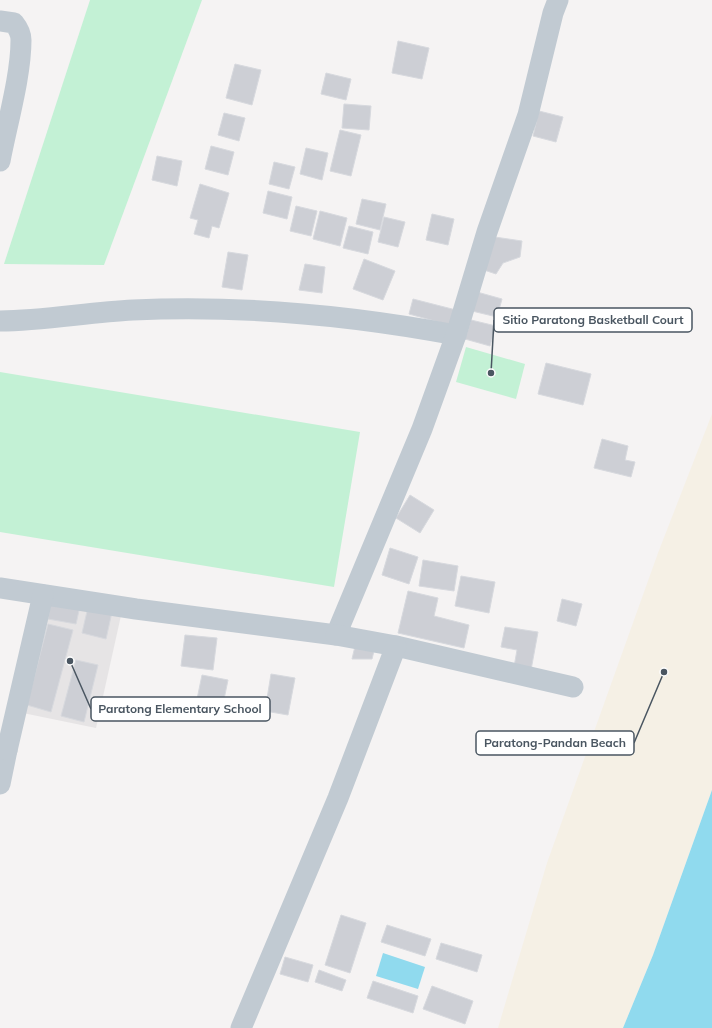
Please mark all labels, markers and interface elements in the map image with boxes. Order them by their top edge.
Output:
callout: Sitio Paratong Basketball Court [494,308,692,332]
text: Sitio Paratong Basketball Court [502,312,684,327]
callout: Paratong Elementary School [91,697,270,721]
text: Paratong Elementary School [98,701,262,716]
callout: Paratong-Pandan Beach [476,731,634,755]
text: Paratong-Pandan Beach [484,735,626,750]

